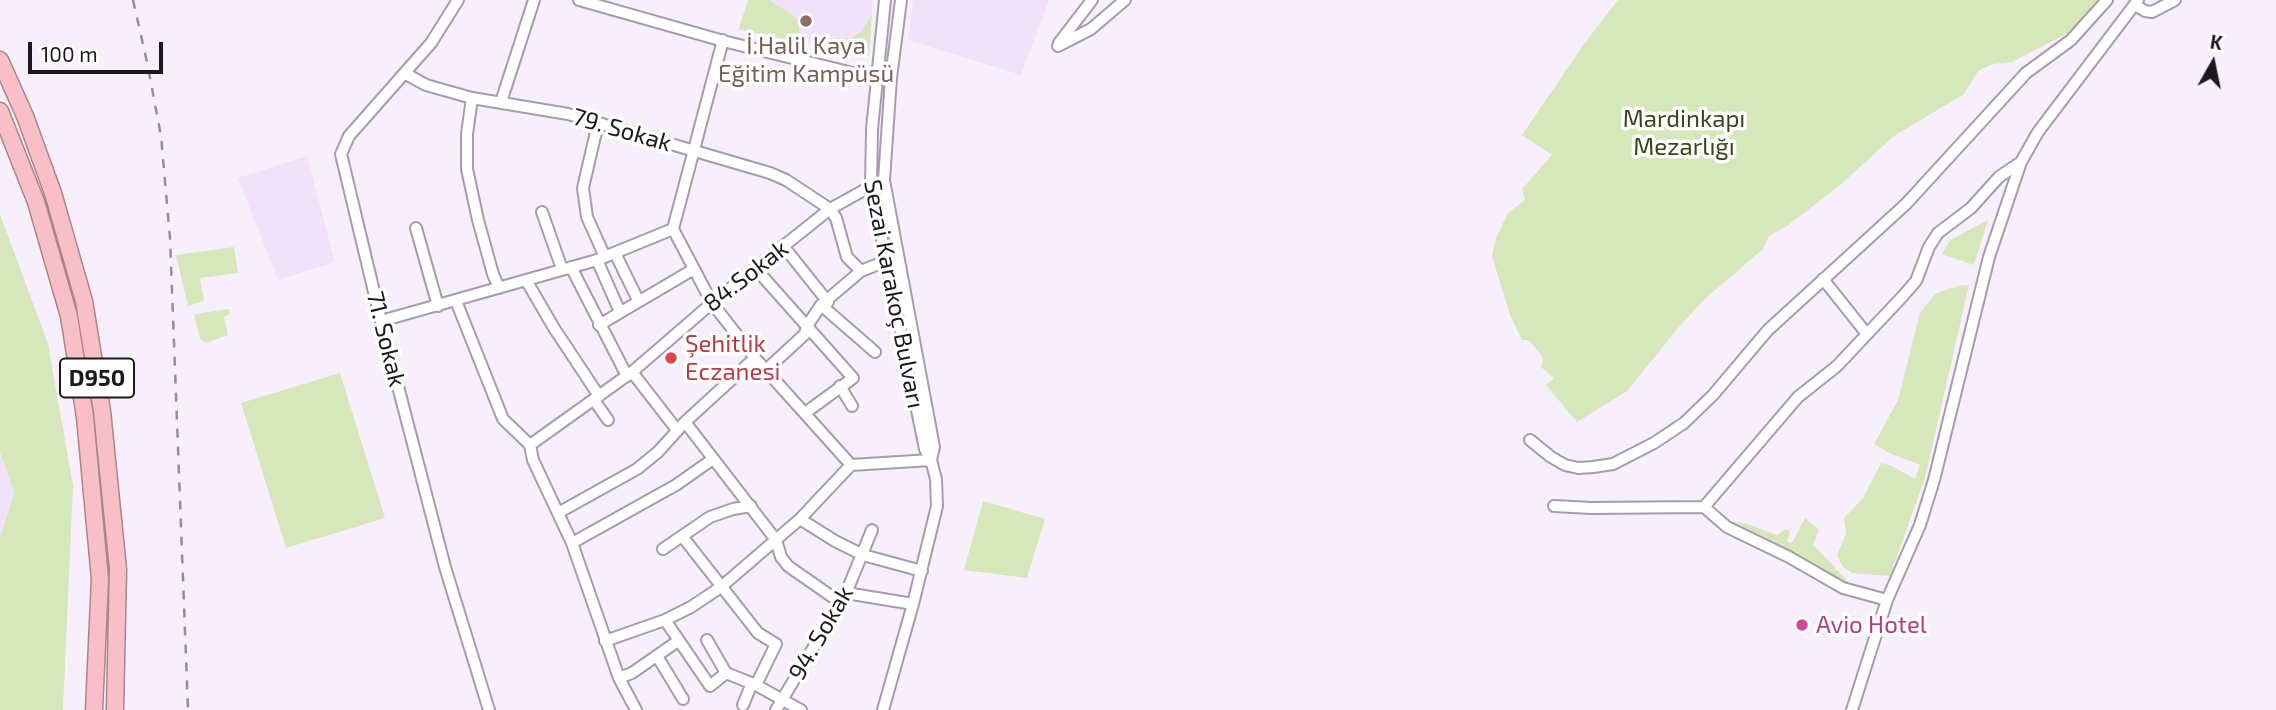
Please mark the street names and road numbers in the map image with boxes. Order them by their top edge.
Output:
street label: 79. Sokak [569,102,675,158]
street label: Sezai Karakoç Bulvarı [858,177,930,411]
street label: 84.Sokak [698,234,794,318]
street label: 71. Sokak [360,288,412,390]
road number: D950 [60,358,134,398]
street label: 94. Sokak [783,581,859,685]

